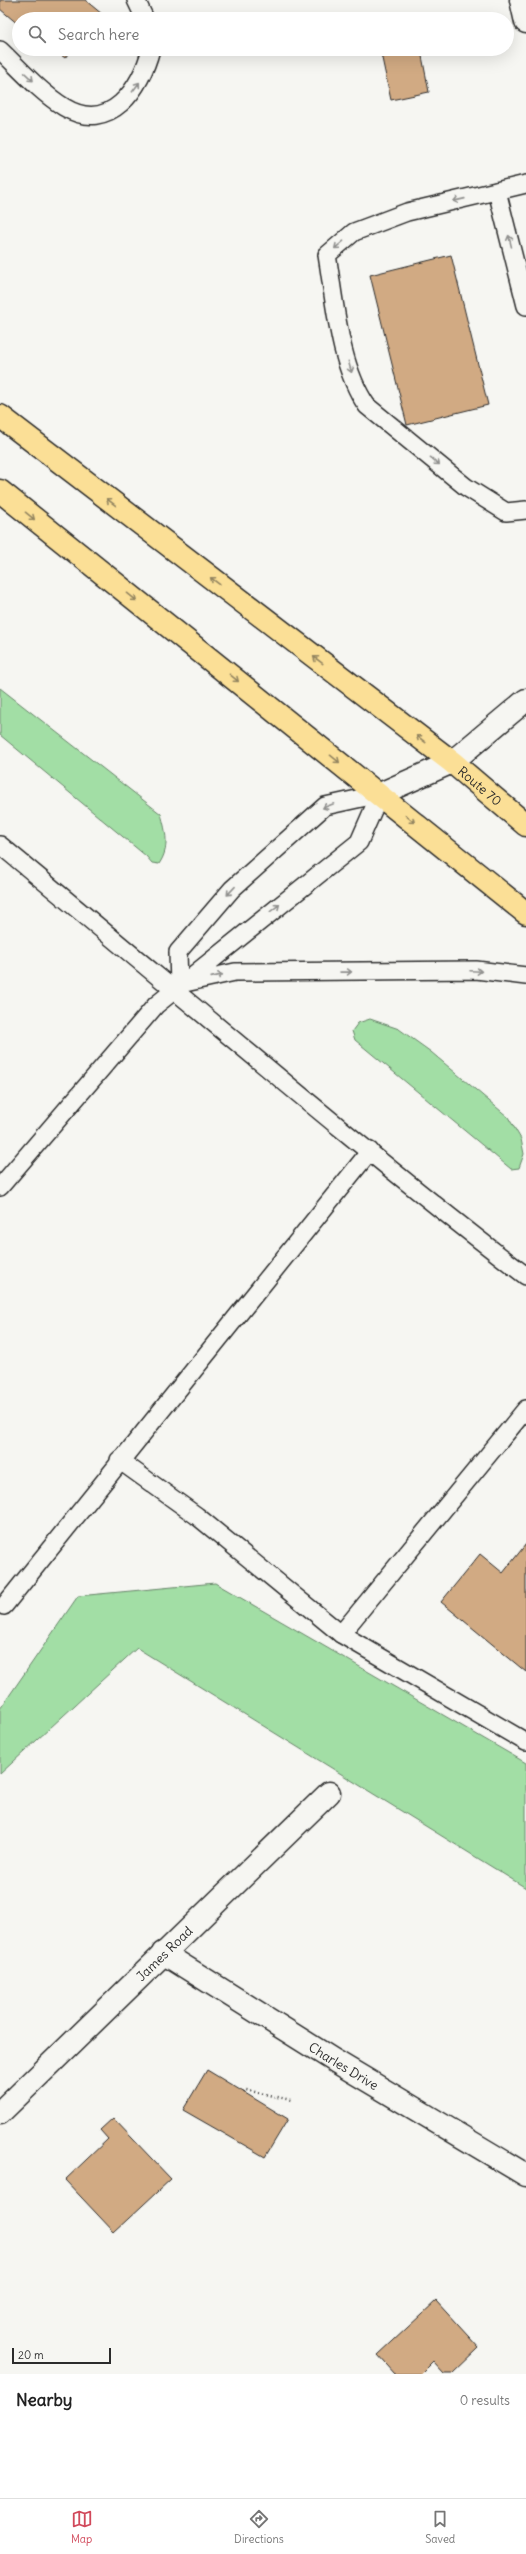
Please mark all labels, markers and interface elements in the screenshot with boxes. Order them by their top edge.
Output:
search box [12,12,514,56]
icon: search [26,23,48,45]
text: Search here [58,25,139,44]
one-way arrow [24,72,34,81]
one-way arrow [131,81,140,92]
one-way arrow [453,196,466,204]
one-way arrow [505,235,513,248]
one-way arrow [333,241,344,250]
one-way arrow [347,361,354,374]
one-way arrow [429,457,440,466]
one-way arrow [106,497,117,506]
one-way arrow [25,511,36,520]
one-way arrow [209,576,220,585]
one-way arrow [127,592,138,601]
one-way arrow [312,655,323,664]
one-way arrow [228,673,239,682]
one-way arrow [416,735,427,743]
one-way arrow [330,755,341,763]
street label: Route 70 [455,762,505,809]
one-way arrow [323,803,335,811]
one-way arrow [404,815,415,823]
one-way arrow [226,886,235,896]
one-way arrow [269,903,280,912]
one-way arrow [469,967,482,974]
one-way arrow [339,968,352,976]
one-way arrow [210,972,223,980]
street label: James Road [132,1922,196,1985]
street label: Charles Drive [306,2038,382,2094]
scale bar [12,2346,111,2365]
text: 20 m [18,2348,44,2362]
text: Nearby [16,2389,72,2411]
text: 0 results [460,2392,510,2409]
tab: Map [71,2508,93,2546]
tab: Directions [234,2508,284,2546]
tab: Saved [425,2508,455,2546]

